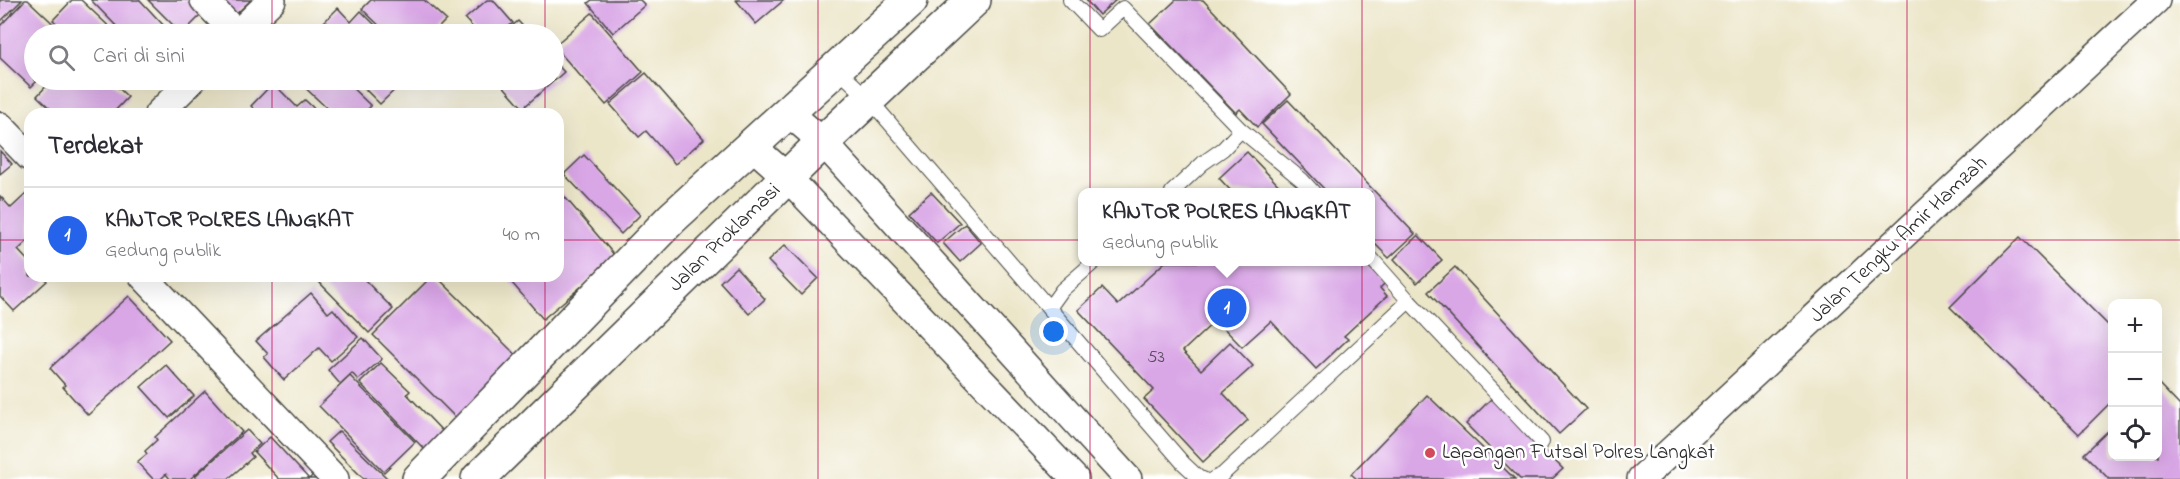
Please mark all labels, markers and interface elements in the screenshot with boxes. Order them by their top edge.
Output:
search box [24,24,564,90]
icon: search [45,41,78,74]
text: Cari di sini [93,41,185,73]
text: Terdekat [48,128,143,166]
street label: Jalan Tengku Amir Hamzah [1803,149,1996,332]
street label: Jalan Proklamasi [662,177,788,299]
popup [1078,188,1375,266]
text: KANTOR POLRES LANGKAT [1102,197,1351,229]
text: KANTOR POLRES LANGKAT [105,205,354,237]
text: 1 [64,221,71,250]
text: 40 m [503,221,540,250]
text: Gedung publik [1102,229,1218,258]
text: Gedung publik [105,237,221,266]
pin: 1 [1208,286,1246,330]
map controls [2108,299,2162,461]
button: + [2108,299,2162,353]
your location [1039,317,1068,346]
house number: 53 [1147,345,1165,371]
button: − [2108,353,2162,407]
button: locate [2108,407,2162,461]
place label: Lapangan Futsal Polres Langkat [1442,438,1715,470]
marker: Lapangan Futsal Polres Langkat [1423,446,1437,460]

